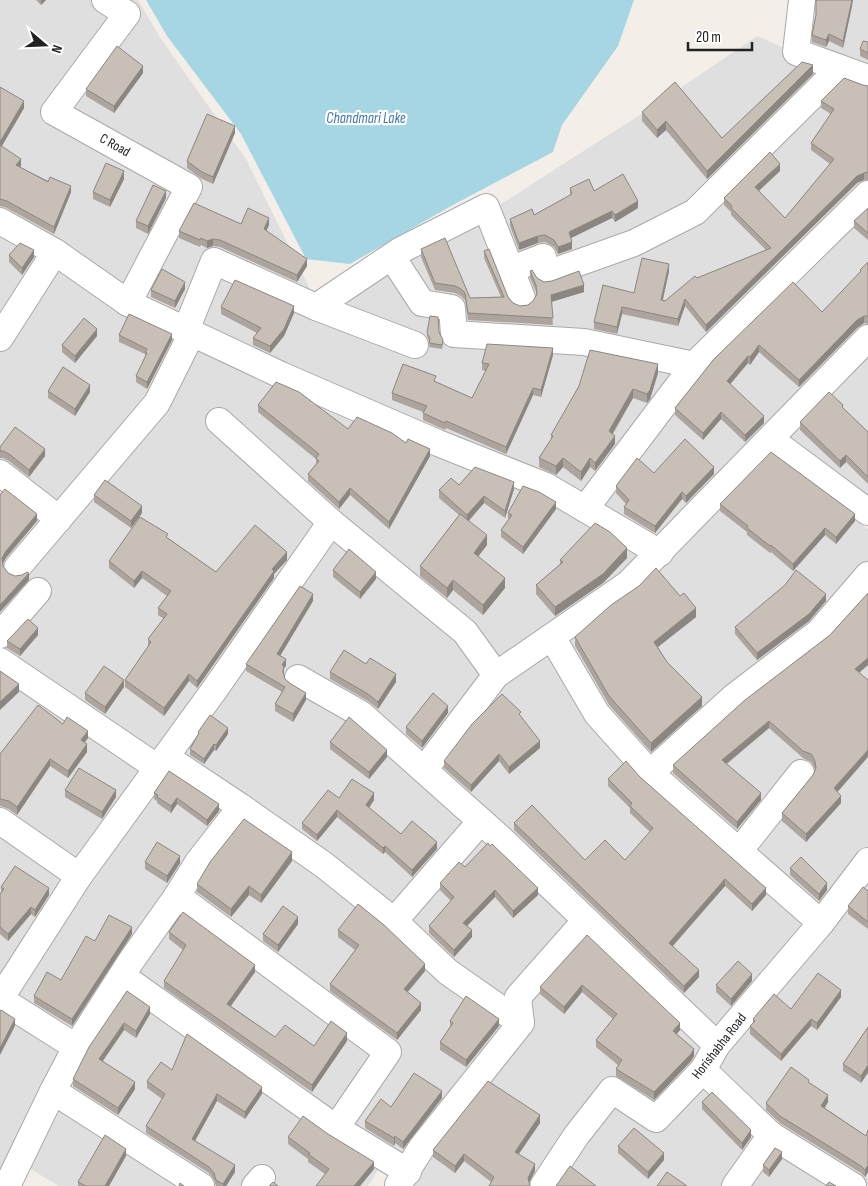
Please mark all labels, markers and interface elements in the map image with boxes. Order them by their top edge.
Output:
north arrow [20,20,70,70]
scale bar [688,20,752,52]
text: 20 m [696,28,721,47]
text: N [48,43,66,55]
water label: Chandmari Lake [326,109,406,128]
street label: C Road [97,130,133,160]
street label: Horishabha Road [688,1010,750,1082]

